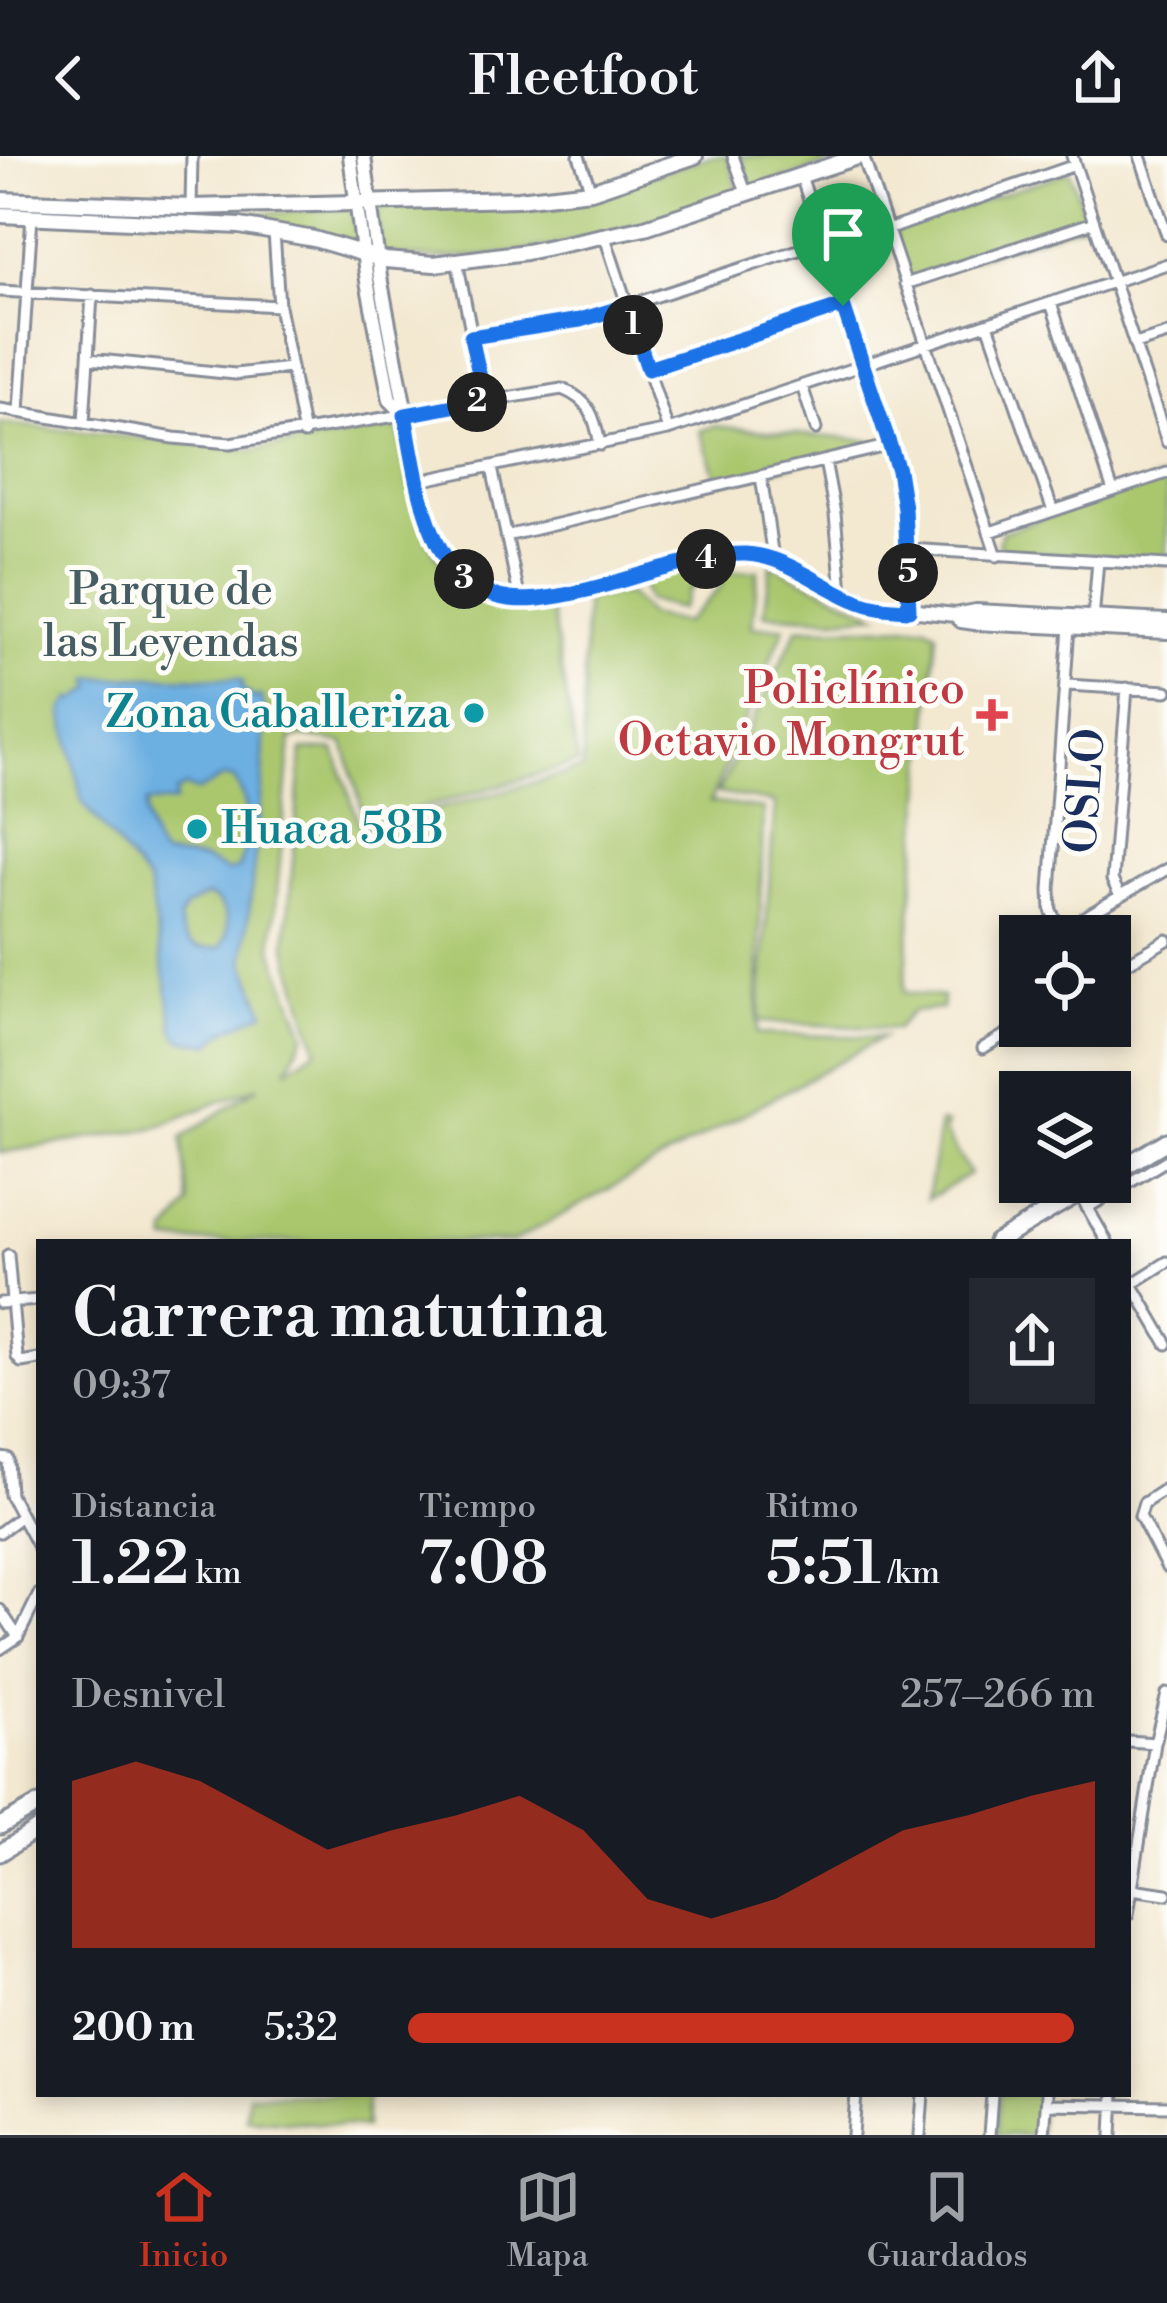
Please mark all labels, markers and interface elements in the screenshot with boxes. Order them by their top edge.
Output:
text: Fleetfoot [469,44,698,112]
icon: back [36,45,102,111]
icon: share [1065,45,1131,111]
pin [792,183,894,306]
icon: arrive [810,201,876,267]
pin: 1 [603,295,663,355]
text: 1 [625,304,641,345]
pin: 2 [447,372,507,432]
text: 2 [467,381,487,422]
pin: 4 [676,529,736,589]
text: 4 [695,538,717,579]
pin: 5 [878,543,938,603]
pin: 3 [434,549,494,609]
text: 5 [898,552,918,593]
text: 3 [454,558,474,599]
park label: Parque de las Leyendas [43,562,299,671]
place label: Policlínico Octavio Mongrut [618,661,965,770]
place label: Zona Caballeriza [106,685,450,742]
marker: Policlínico Octavio Mongrut [976,699,1008,731]
marker: Zona Caballeriza [461,700,487,726]
street label: OSLO [1053,726,1119,856]
place label: Huaca 58B [221,801,444,858]
marker: Huaca 58B [184,816,210,842]
map controls [999,915,1131,1203]
button: locate [999,915,1131,1047]
button: layers [999,1071,1131,1203]
text: Carrera matutina [72,1275,607,1358]
button: share [969,1278,1095,1404]
text: 09:37 [72,1362,171,1411]
text: Distancia [72,1487,216,1528]
text: Tiempo [419,1487,536,1528]
text: Ritmo [766,1487,858,1528]
text: 1.22 [72,1528,189,1603]
text: 7:08 [419,1528,548,1603]
text: 5:51 [766,1528,881,1603]
text: km [189,1553,242,1594]
text: /km [881,1553,940,1594]
text: Desnivel [72,1671,225,1720]
text: 257–266 m [900,1671,1095,1720]
text: 200 m [72,2004,195,2053]
text: 5:32 [264,2004,338,2053]
tab: Inicio [139,2164,228,2277]
tab: Mapa [507,2164,588,2277]
tab: Guardados [867,2164,1028,2277]

